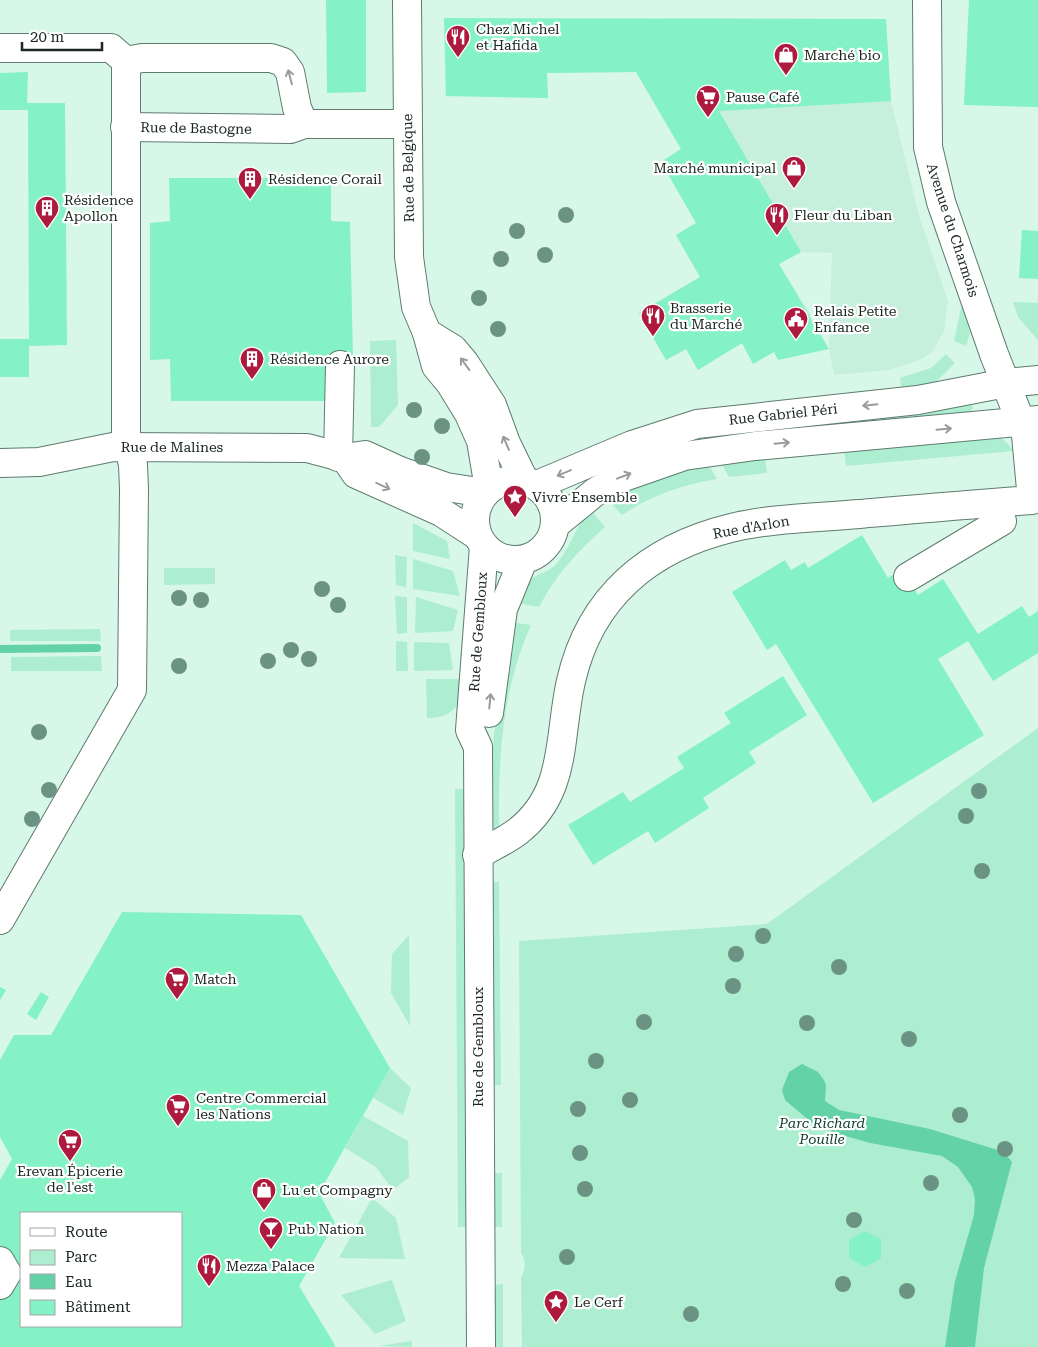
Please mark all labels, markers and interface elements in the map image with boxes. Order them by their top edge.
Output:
scale bar [22,20,102,52]
place label: Chez Michel et Hafida [476,21,560,53]
restaurant icon: Chez Michel et Hafida [445,24,471,58]
text: 20 m [30,28,65,46]
shop icon: Marché bio [773,42,799,76]
place label: Marché bio [804,47,881,63]
one-way arrow [285,70,294,86]
supermarket icon: Pause Café [695,84,721,118]
place label: Pause Café [726,89,800,105]
street label: Rue de Belgique [399,113,417,222]
street label: Rue de Bastogne [140,119,252,137]
shop icon: Marché municipal [781,155,807,189]
place label: Marché municipal [653,160,777,176]
street label: Avenue du Charmois [924,161,982,299]
building icon: Résidence Corail [237,166,263,200]
place label: Résidence Corail [268,171,382,187]
place label: Résidence Apollon [64,192,134,224]
building icon: Résidence Apollon [34,195,60,229]
restaurant icon: Fleur du Liban [764,202,790,236]
place label: Fleur du Liban [794,207,892,223]
place label: Brasserie du Marché [670,300,743,332]
restaurant icon: Brasserie du Marché [640,303,666,337]
place label: Relais Petite Enfance [814,303,897,335]
public building icon: Relais Petite Enfance [783,306,809,340]
building icon: Résidence Aurore [239,346,265,380]
place label: Résidence Aurore [270,351,389,367]
one-way arrow [460,357,470,371]
street label: Rue Gabriel Péri [728,400,839,428]
one-way arrow [862,400,878,410]
one-way arrow [936,424,952,434]
one-way arrow [501,436,511,451]
one-way arrow [774,438,790,448]
street label: Rue de Malines [121,439,224,455]
one-way arrow [557,469,572,479]
one-way arrow [616,471,631,480]
one-way arrow [375,482,390,492]
place icon: Vivre Ensemble [502,484,528,518]
place label: Vivre Ensemble [532,489,637,505]
street label: Rue d'Arlon [711,512,791,542]
street label: Rue de Gembloux [466,572,490,692]
one-way arrow [485,693,495,709]
supermarket icon: Match [164,966,190,1000]
place label: Match [194,971,237,987]
street label: Rue de Gembloux [470,987,486,1107]
place label: Centre Commercial les Nations [196,1090,327,1122]
supermarket icon: Centre Commercial les Nations [165,1093,191,1127]
park label: Parc Richard Pouille [778,1115,865,1147]
supermarket icon: Erevan Épicerie de l'est [57,1128,83,1162]
place label: Erevan Épicerie de l'est [17,1163,123,1195]
shop icon: Lu et Compagny [251,1177,277,1211]
place label: Lu et Compagny [282,1182,393,1198]
legend [20,1212,182,1327]
bar icon: Pub Nation [258,1216,284,1250]
place label: Pub Nation [288,1221,364,1237]
text: Route [65,1223,107,1241]
text: Parc [65,1248,97,1266]
restaurant icon: Mezza Palace [196,1253,222,1287]
place label: Mezza Palace [226,1258,315,1274]
text: Eau [65,1273,93,1291]
place icon: Le Cerf [543,1289,569,1323]
place label: Le Cerf [574,1294,624,1310]
text: Bâtiment [65,1298,131,1316]

